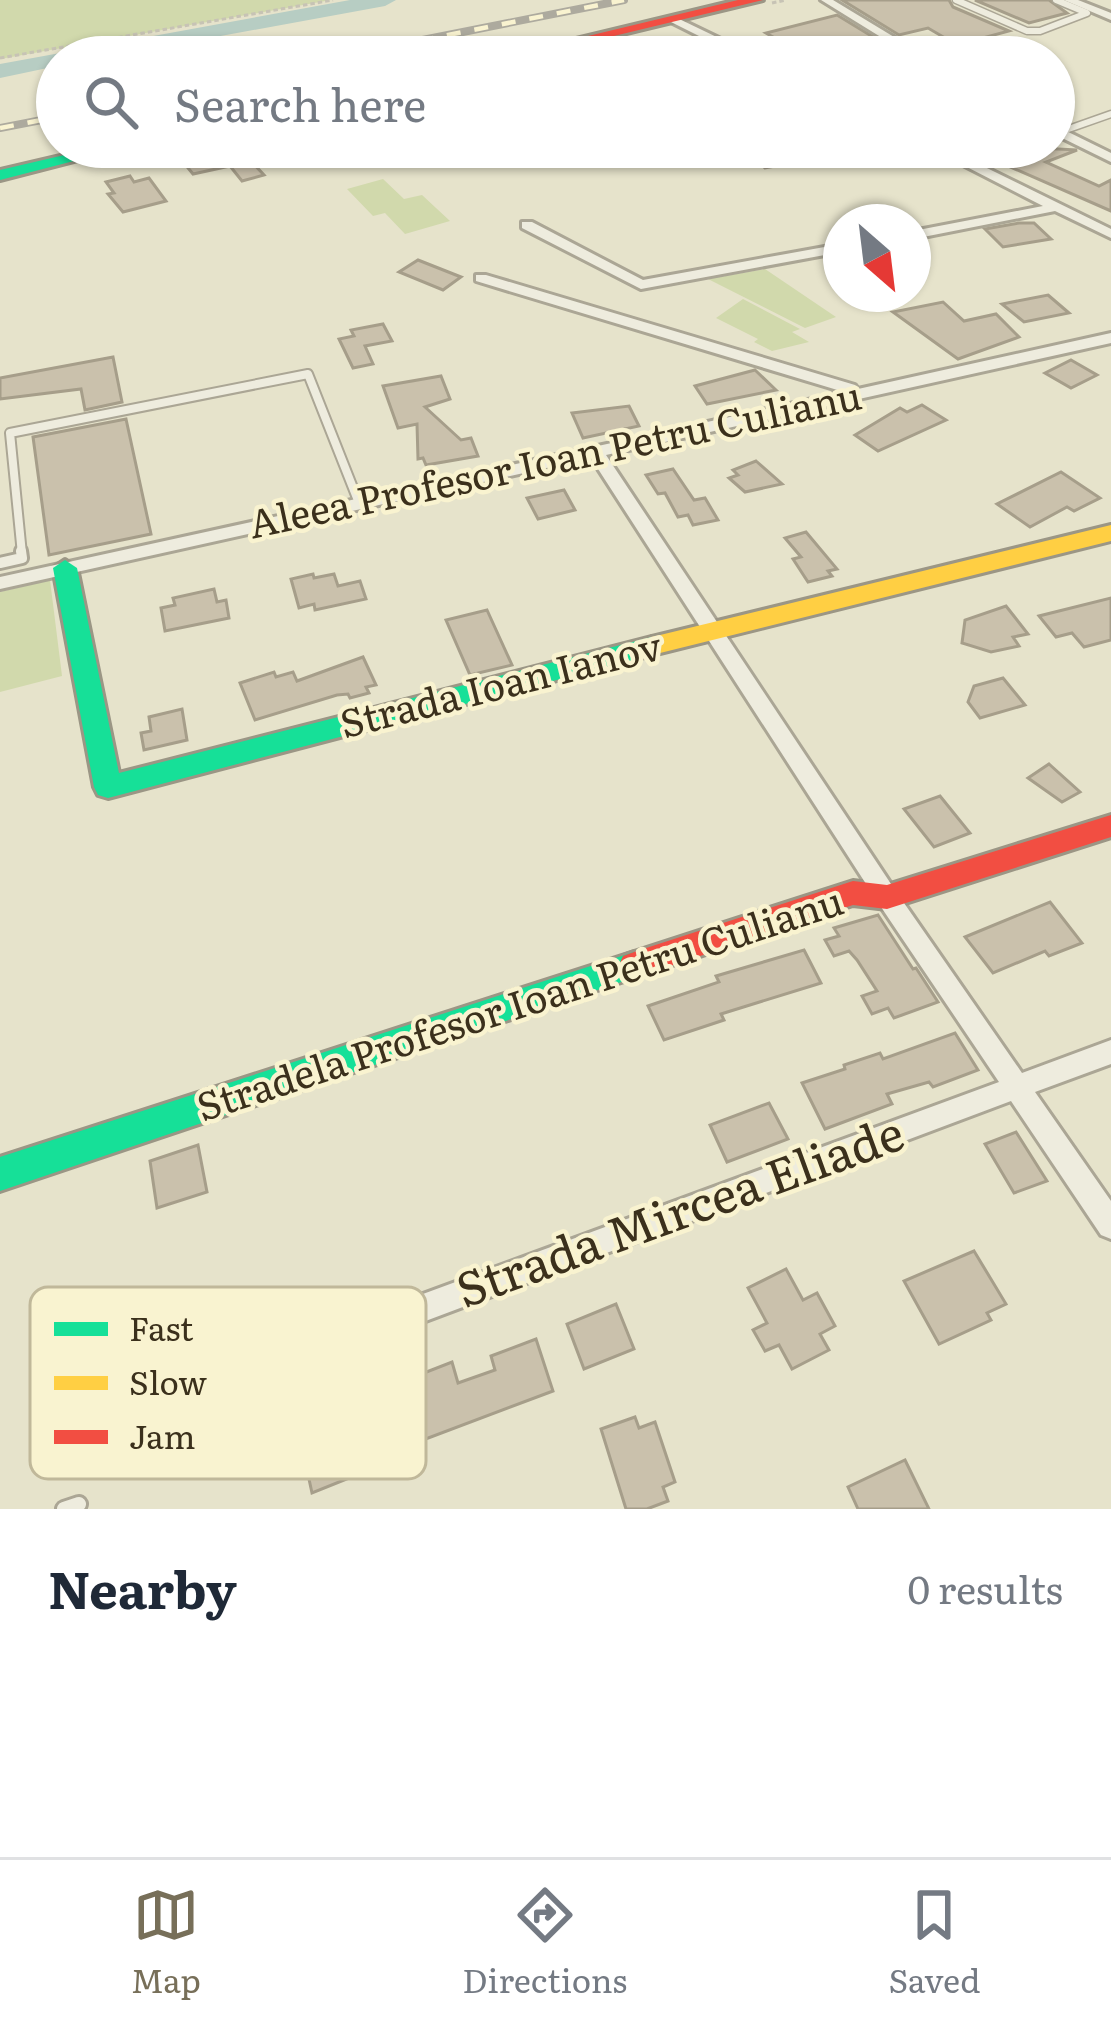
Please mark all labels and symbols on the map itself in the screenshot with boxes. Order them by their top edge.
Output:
north arrow [823,204,931,312]
street label: Aleea Profesor Ioan Petru Culianu [243,364,866,550]
street label: Strada Ioan Ianov [333,614,667,750]
street label: Stradela Profesor Ioan Petru Culianu [188,869,850,1133]
street label: Strada Mircea Eliade [445,1095,912,1323]
legend [30,1287,426,1479]
text: Fast [129,1302,194,1351]
text: Slow [129,1356,207,1405]
text: Jam [129,1410,196,1459]

